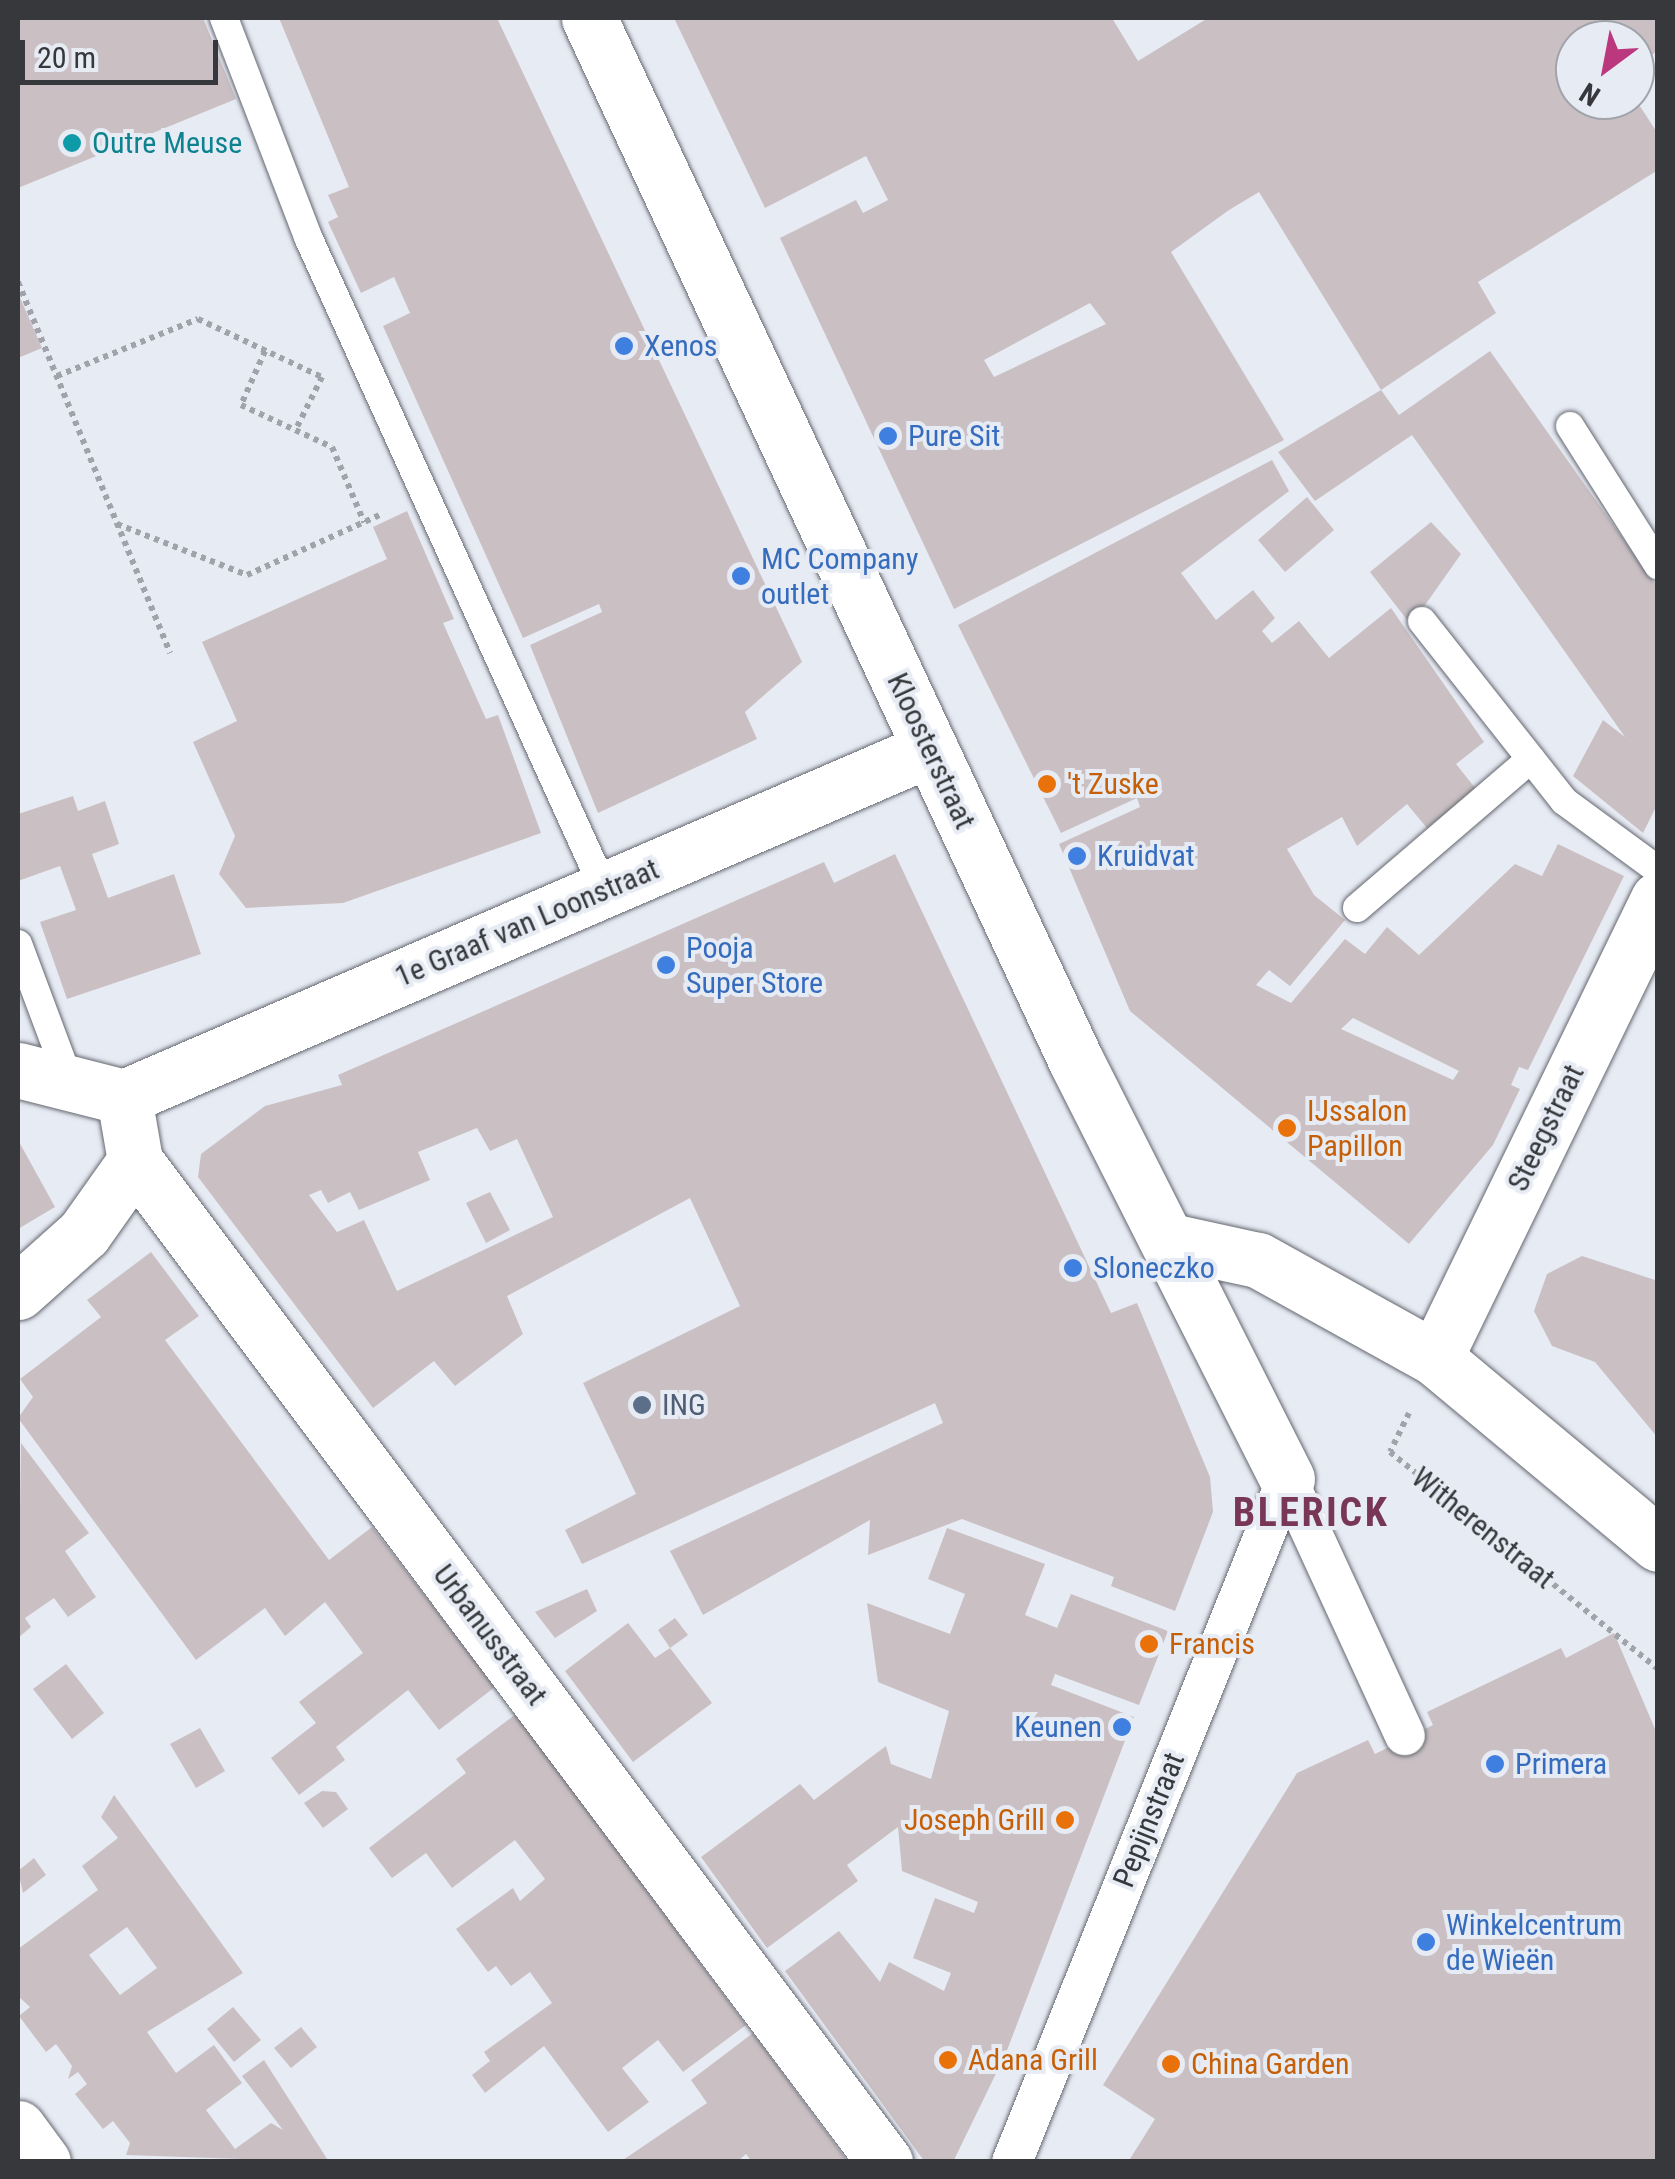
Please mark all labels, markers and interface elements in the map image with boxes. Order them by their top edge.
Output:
scale bar [25,20,222,82]
north arrow [1555,20,1655,120]
text: 20 m [37,40,96,75]
text: N [1574,76,1606,113]
place label: Outre Meuse [92,125,242,161]
marker: Outre Meuse [61,132,83,154]
place label: Xenos [644,328,717,364]
marker: Xenos [613,335,635,357]
place label: Pure Sit [908,418,1000,454]
marker: Pure Sit [877,425,899,447]
place label: MC Company outlet [761,541,918,612]
marker: MC Company outlet [730,565,752,587]
street label: Kloosterstraat [879,667,983,835]
place label: 't Zuske [1067,766,1159,802]
marker: 't Zuske [1036,773,1058,795]
place label: Kruidvat [1097,838,1195,874]
marker: Kruidvat [1066,845,1088,867]
street label: 1e Graaf van Loonstraat [390,851,664,995]
place label: Pooja Super Store [686,930,823,1000]
marker: Pooja Super Store [655,954,677,976]
street label: Steegstraat [1500,1059,1592,1197]
place label: IJssalon Papillon [1307,1093,1407,1164]
marker: IJssalon Papillon [1276,1117,1298,1139]
place label: Sloneczko [1093,1250,1215,1286]
marker: Sloneczko [1062,1257,1084,1279]
place label: ING [662,1387,706,1423]
marker: ING [631,1394,653,1416]
street label: Witherenstraat [1404,1459,1562,1597]
district label: BLERICK [1233,1489,1389,1537]
street label: Urbanusstraat [425,1558,555,1712]
place label: Francis [1169,1626,1255,1662]
marker: Francis [1138,1633,1160,1655]
place label: Keunen [1014,1709,1102,1745]
marker: Keunen [1111,1716,1133,1738]
place label: Primera [1515,1746,1607,1782]
street label: Pepijnstraat [1106,1747,1192,1893]
marker: Primera [1484,1753,1506,1775]
place label: Joseph Grill [904,1802,1045,1838]
marker: Joseph Grill [1054,1809,1076,1831]
place label: Winkelcentrum de Wieën [1446,1907,1622,1978]
marker: Winkelcentrum de Wieën [1415,1931,1437,1953]
place label: Adana Grill [968,2042,1098,2078]
place label: China Garden [1191,2046,1350,2082]
marker: Adana Grill [937,2049,959,2071]
marker: China Garden [1160,2053,1182,2075]

